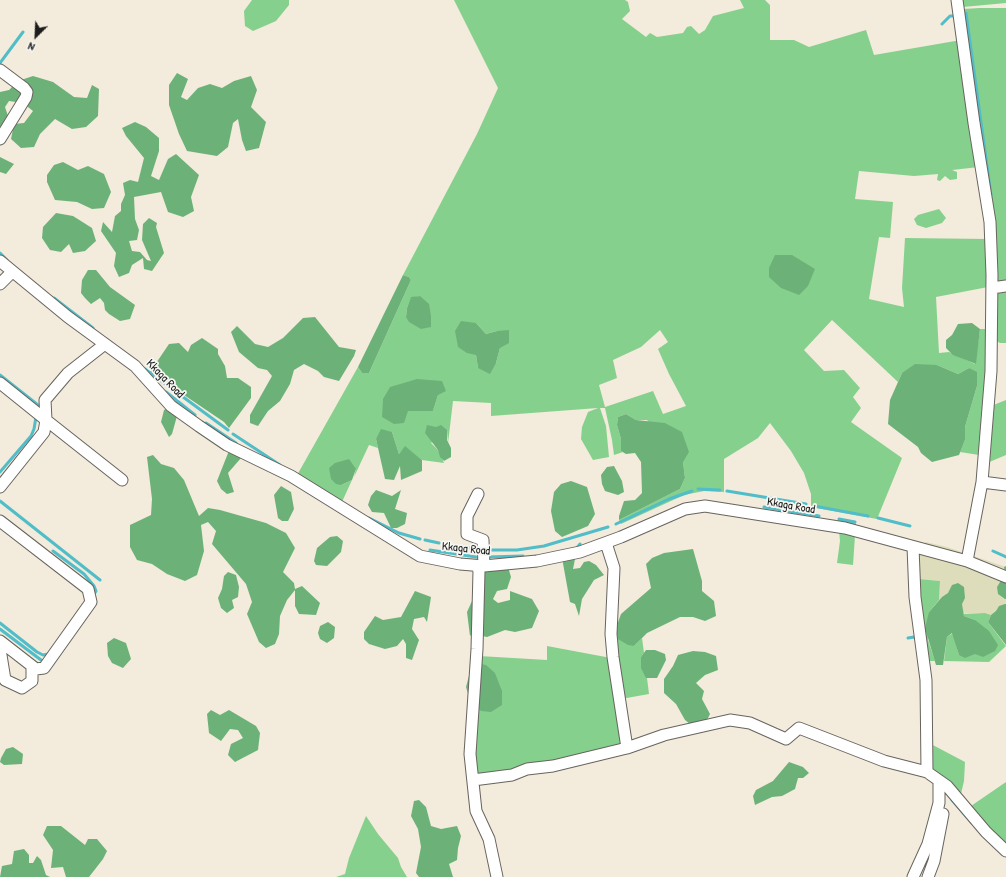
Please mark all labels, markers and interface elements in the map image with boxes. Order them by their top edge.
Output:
north arrow [16,16,56,56]
text: N [26,39,37,55]
street label: Kkaga Road [143,357,187,401]
street label: Kkaga Road [766,495,816,517]
street label: Kkaga Road [441,539,491,559]

